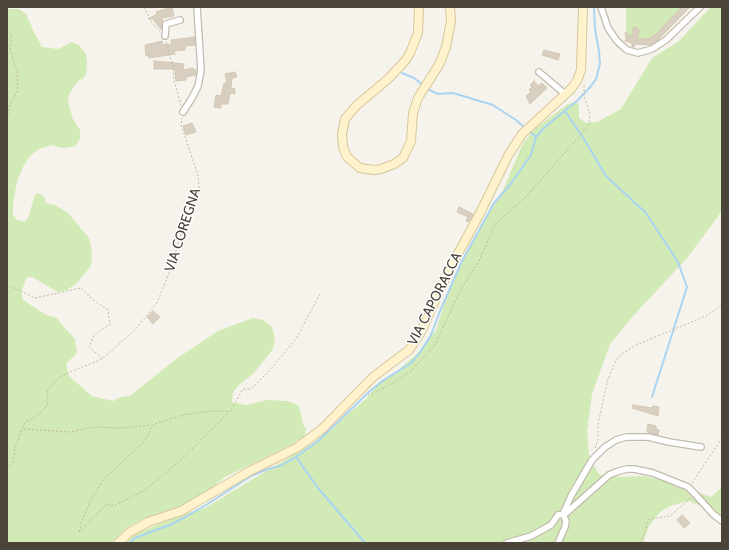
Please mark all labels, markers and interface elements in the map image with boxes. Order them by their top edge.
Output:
street label: VIA COREGNA [162,186,204,274]
street label: VIA CAPORACCA [404,250,466,348]

